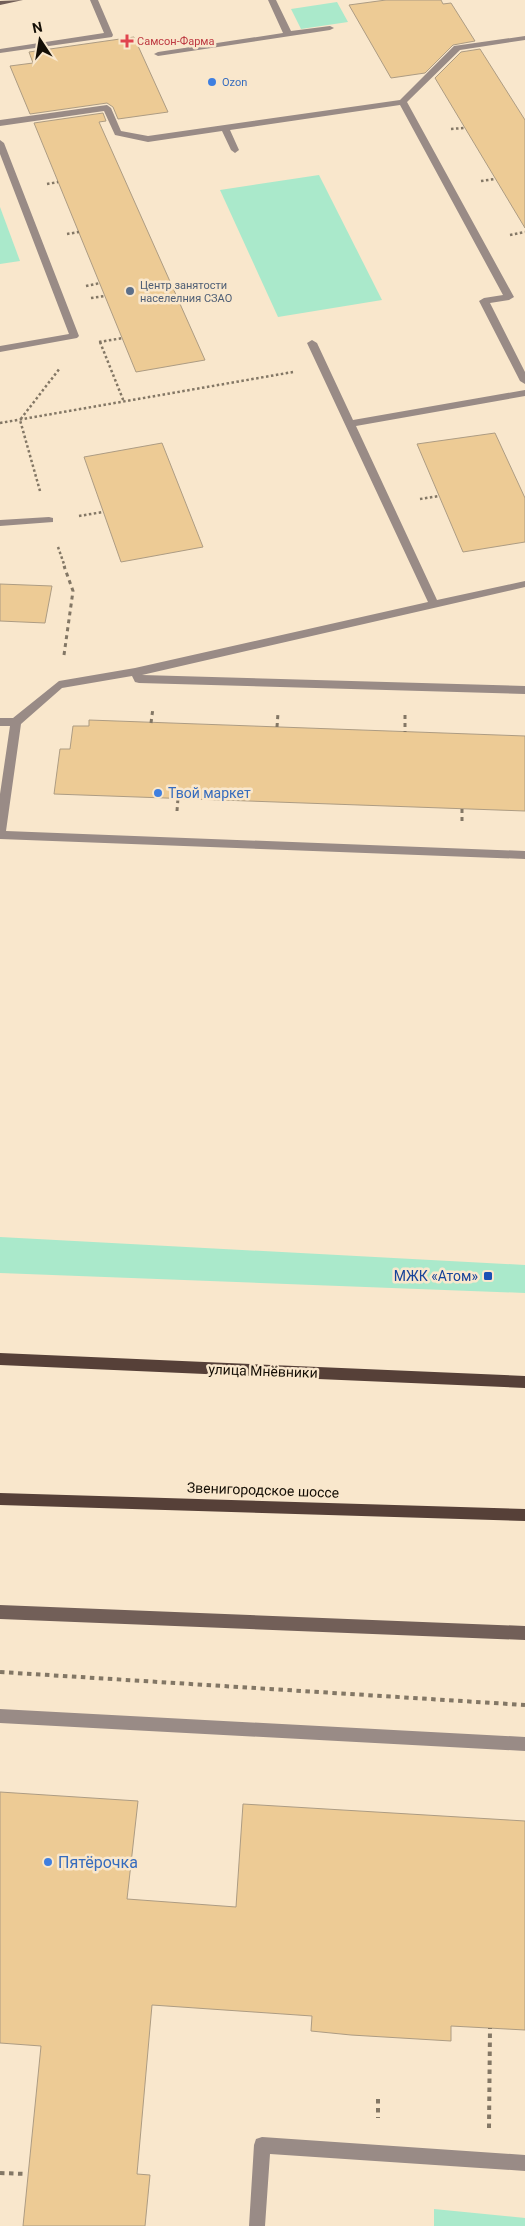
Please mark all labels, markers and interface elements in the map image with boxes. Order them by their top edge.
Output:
north arrow [15,15,65,65]
text: N [31,18,44,36]
marker: Самсон-Фарма [121,35,133,47]
place label: Самсон-Фарма [137,35,215,48]
marker: Ozon [206,76,218,88]
place label: Ozon [222,76,247,89]
place label: Центр занятости населелния СЗАО [140,279,232,305]
marker: Центр занятости населелния СЗАО [124,285,136,297]
place label: Твой маркет [168,785,251,801]
marker: Твой маркет [152,787,164,799]
place label: МЖК «Атом» [394,1268,478,1284]
marker: МЖК «Атом» [482,1270,494,1282]
street label: улица Мнёвники [208,1361,318,1381]
street label: Звенигородское шоссе [187,1479,339,1501]
place label: Пятёрочка [58,1853,138,1872]
marker: Пятёрочка [42,1856,54,1868]

